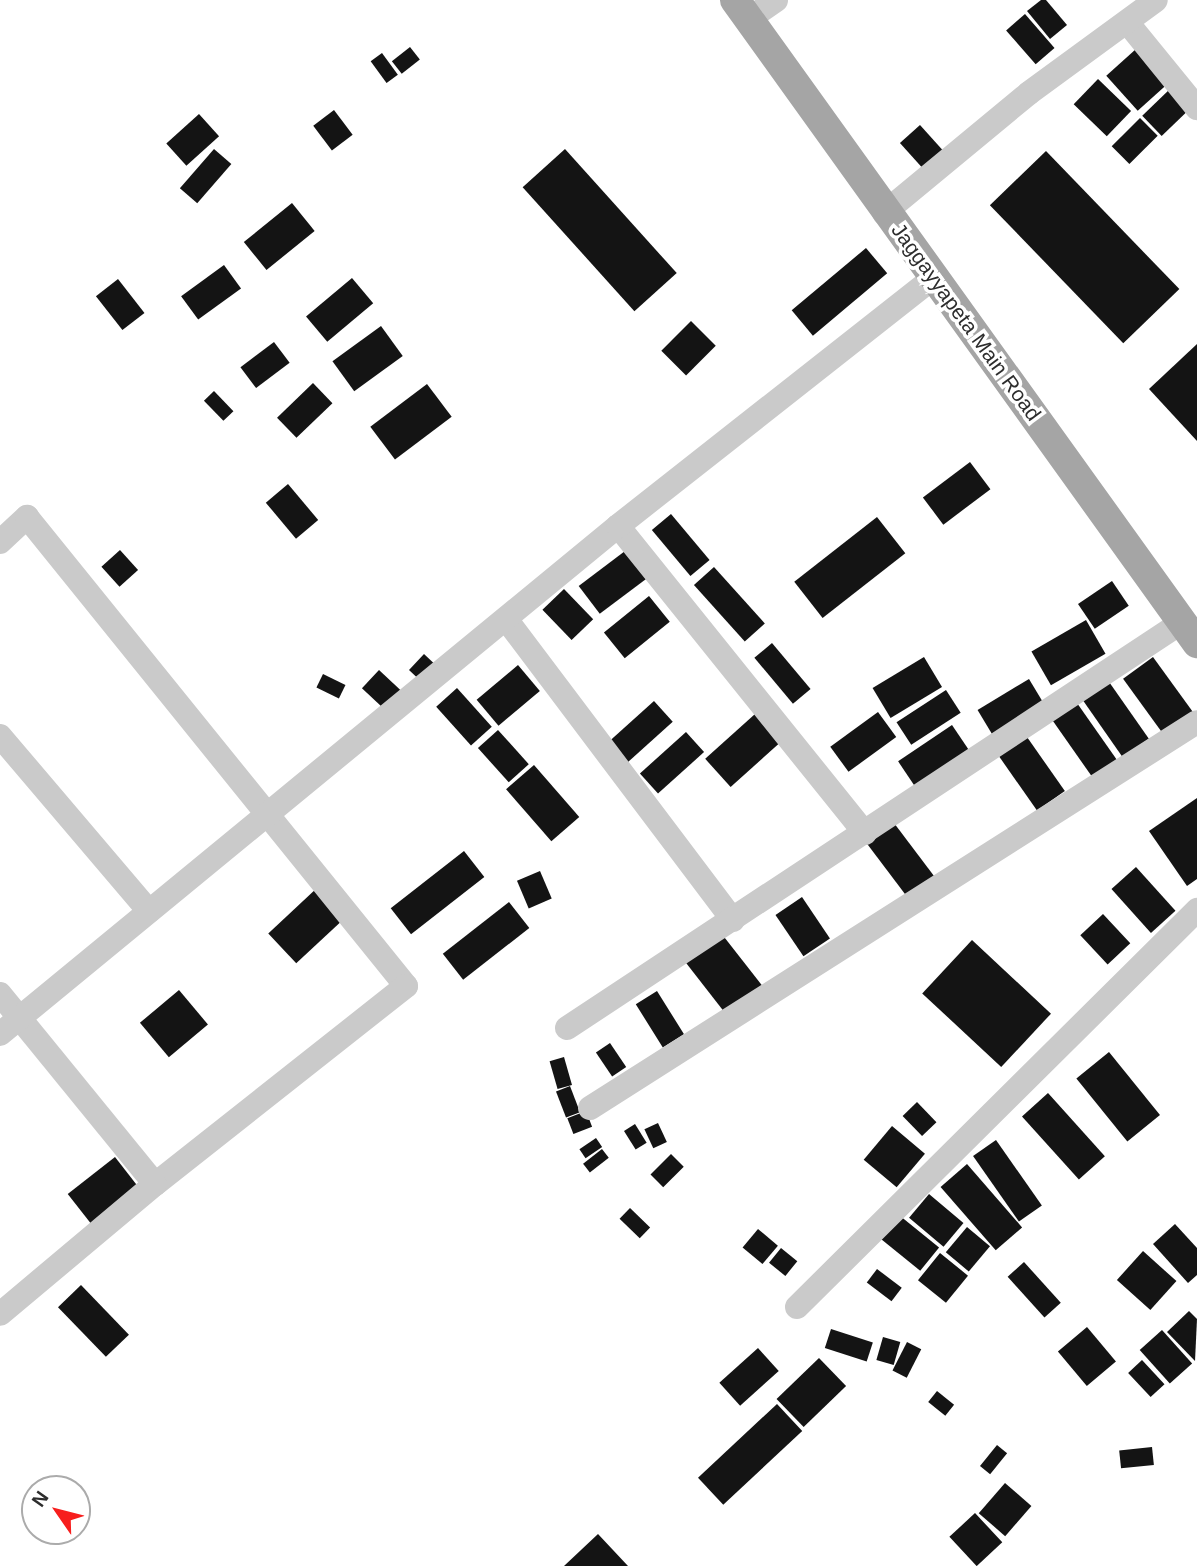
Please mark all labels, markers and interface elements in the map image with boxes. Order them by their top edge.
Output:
street label: Jaggayyapeta Main Road [886,218,1046,426]
north arrow [21,1475,91,1545]
text: N [27,1487,53,1510]

